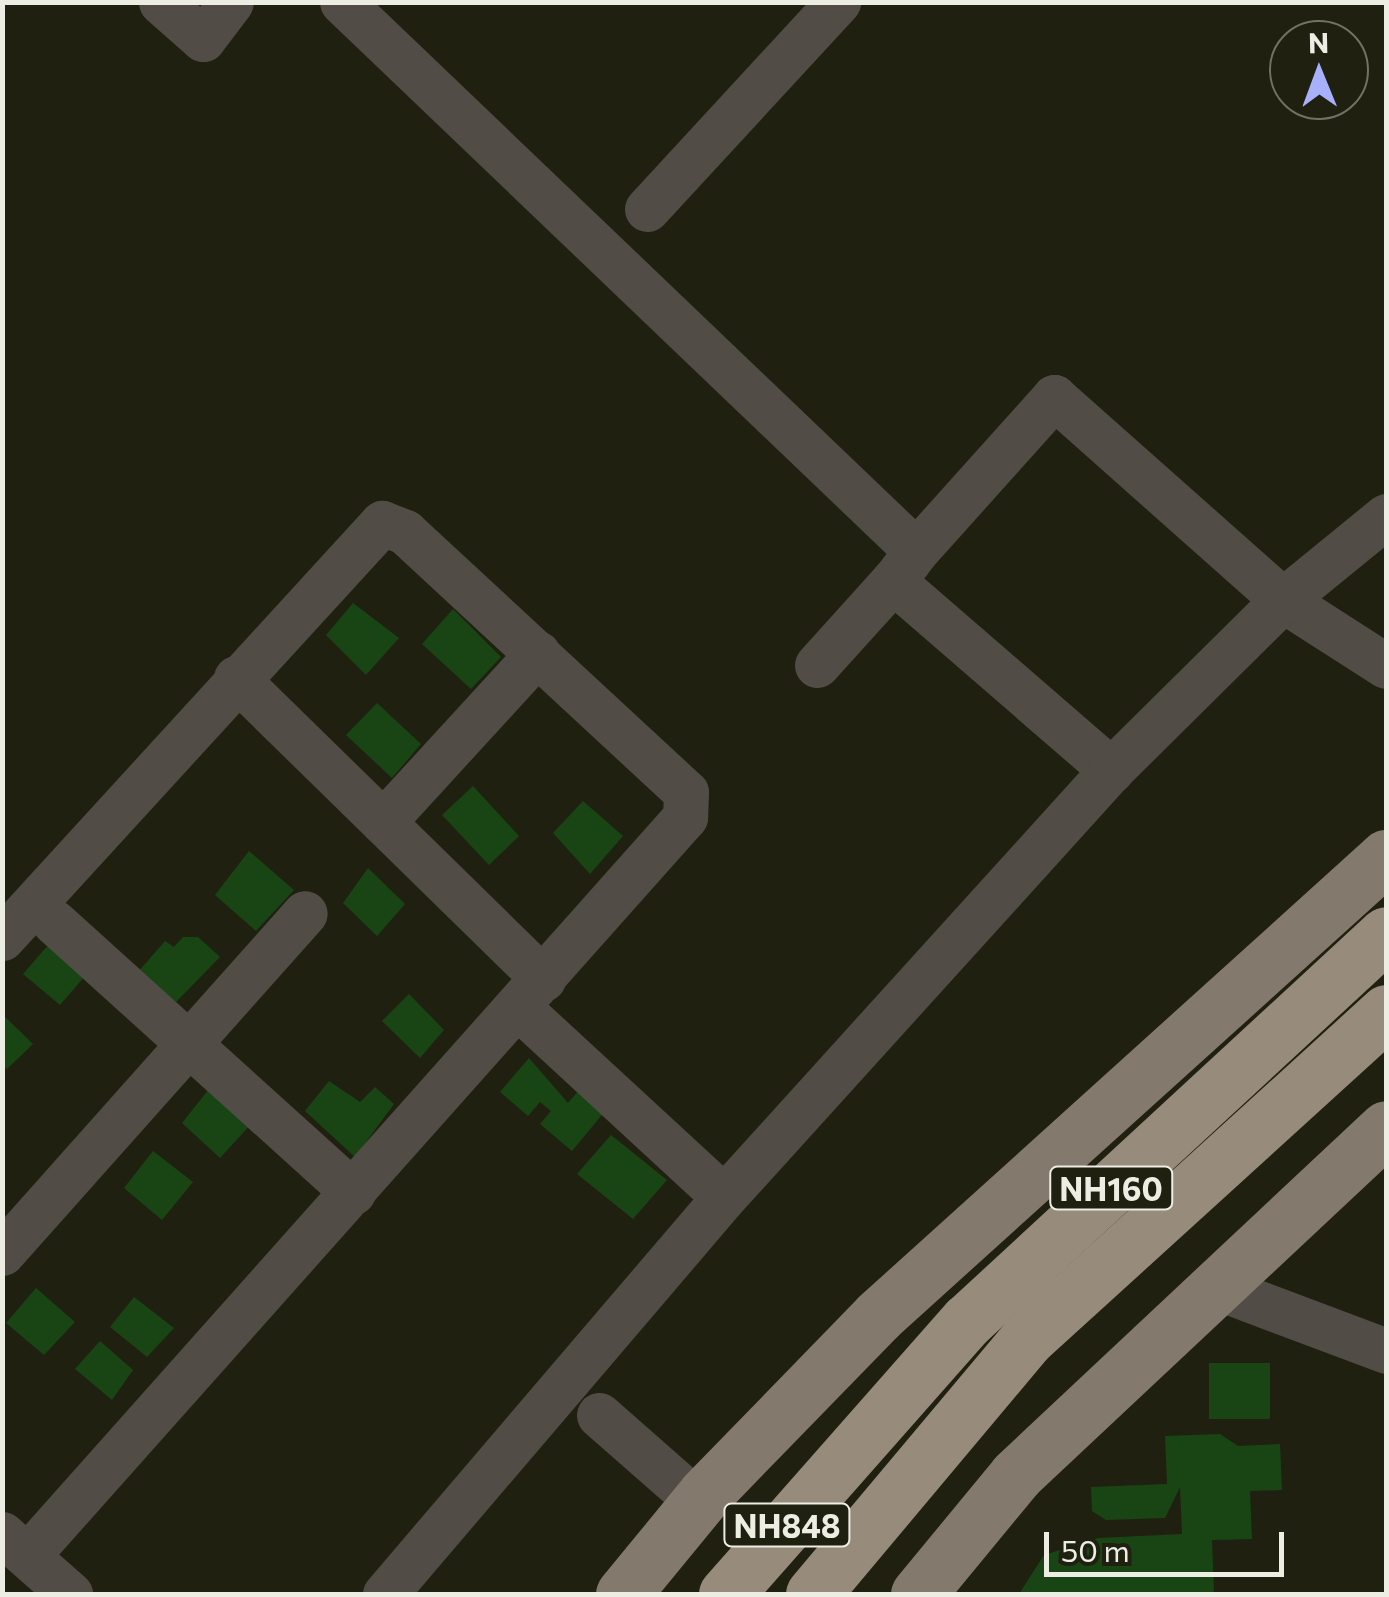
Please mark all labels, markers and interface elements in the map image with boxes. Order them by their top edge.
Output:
north arrow [1269,20,1369,120]
text: N [1308,25,1329,59]
road number: NH160 [1048,1161,1174,1215]
road number: NH848 [722,1498,852,1552]
scale bar [1049,1512,1289,1574]
text: 50 m [1061,1531,1130,1568]

